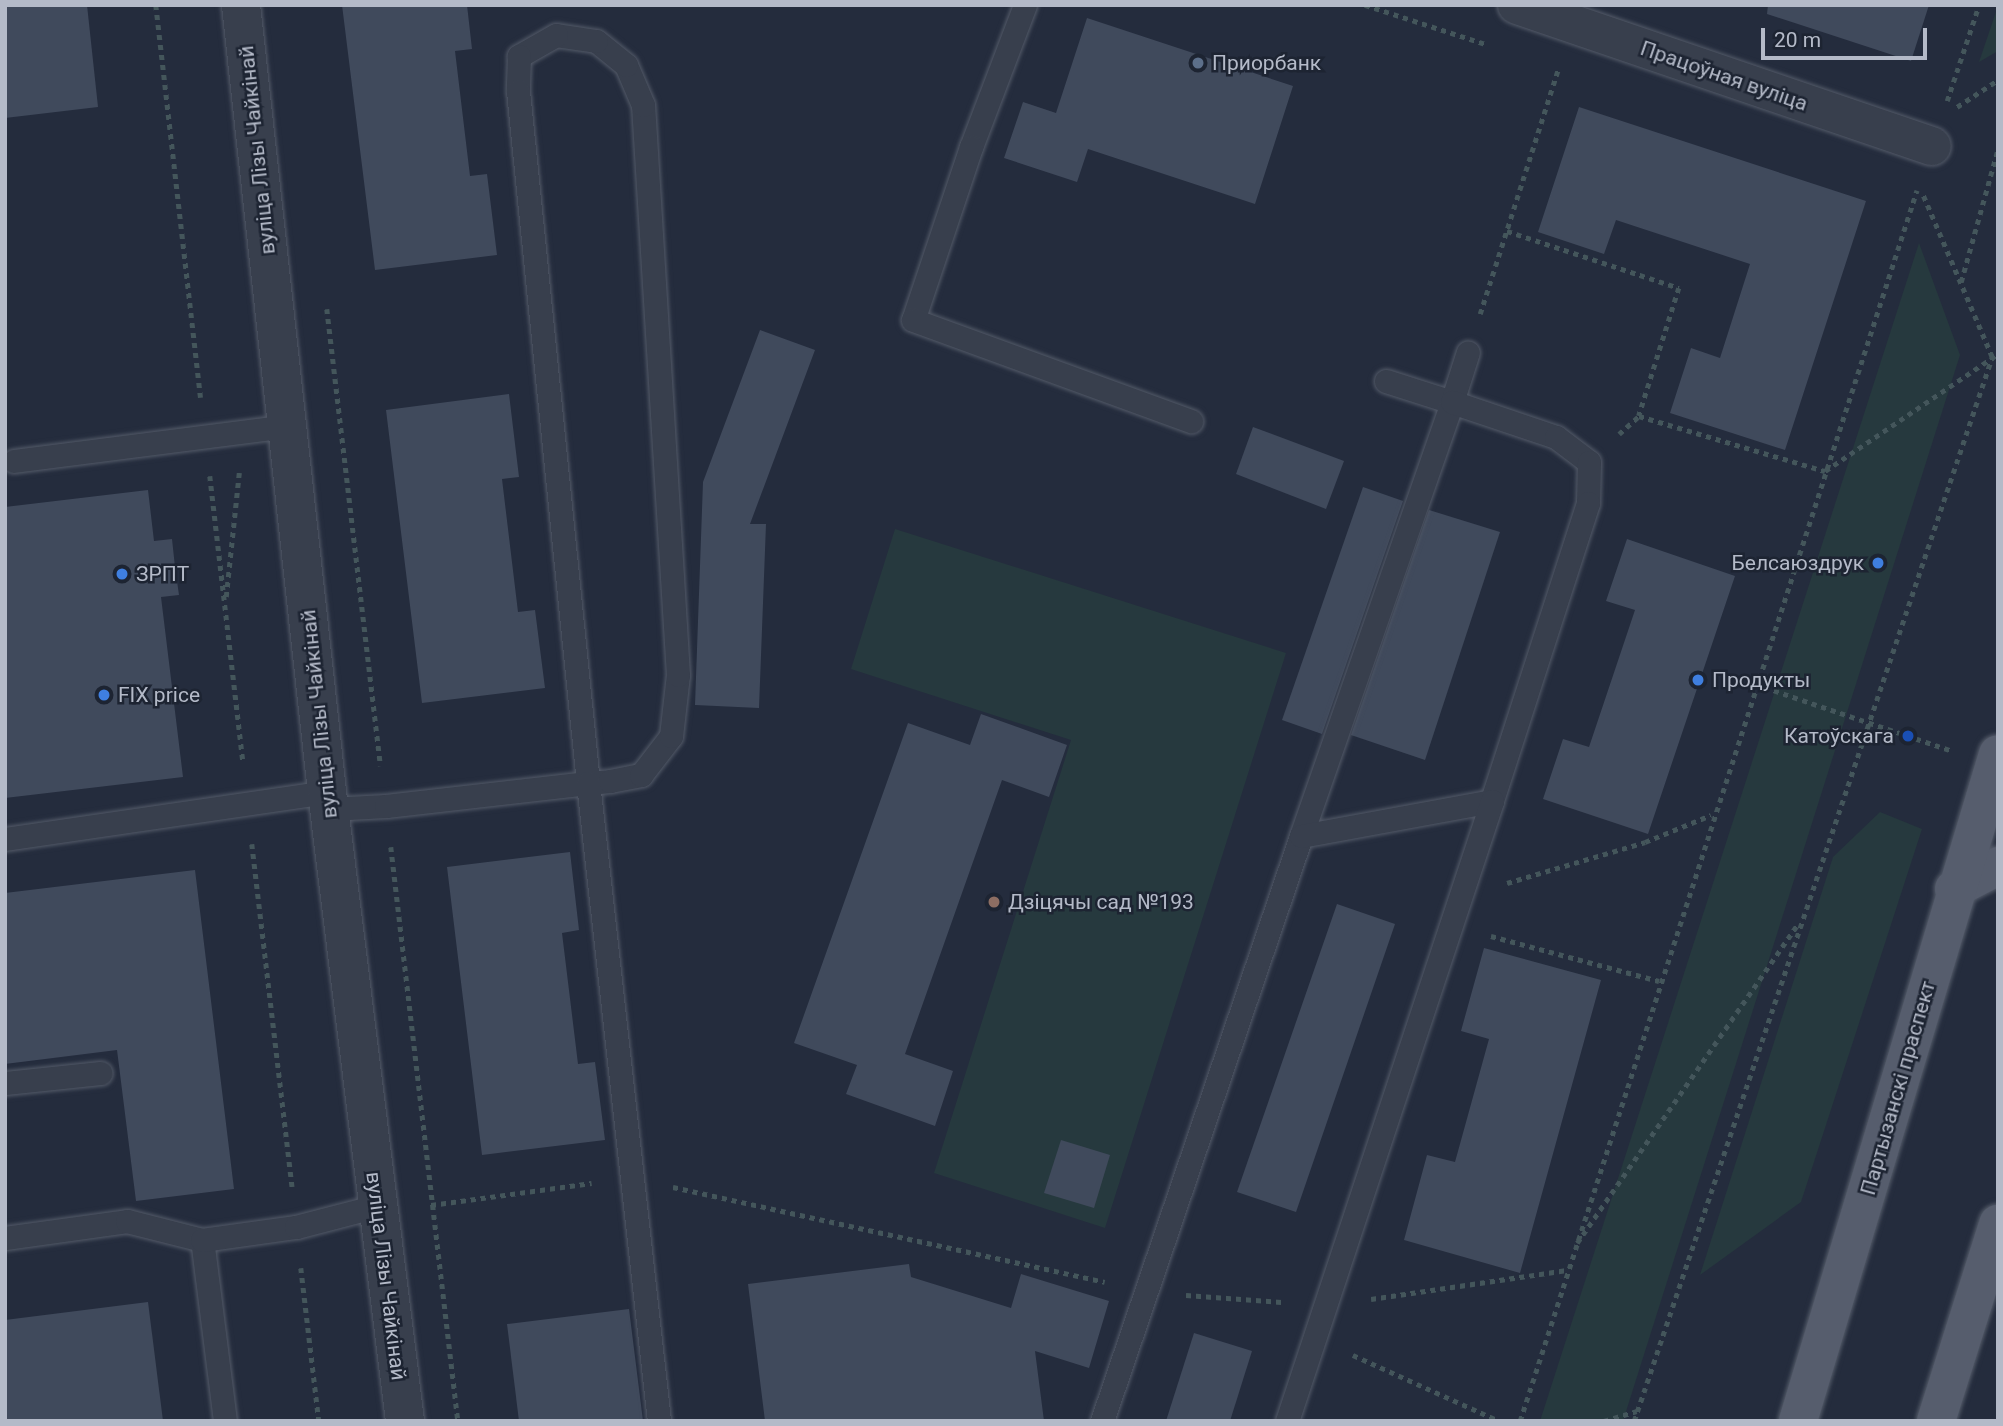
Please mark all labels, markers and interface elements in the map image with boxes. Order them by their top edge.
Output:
scale bar [1765,14,1931,58]
text: 20 m [1774,28,1821,52]
street label: Працоўная вуліца [1637,36,1811,116]
street label: вуліца Лізы Чайкінай [233,44,281,256]
place label: Приорбанк [1212,50,1321,76]
marker: Приорбанк [1190,55,1206,71]
place label: Белсаюздрук [1732,550,1864,576]
marker: Белсаюздрук [1870,555,1886,571]
place label: ЗРПТ [136,561,189,587]
marker: ЗРПТ [114,566,130,582]
street label: вуліца Лізы Чайкінай [295,608,343,820]
place label: Продукты [1712,667,1810,693]
marker: Продукты [1690,672,1706,688]
place label: FIX price [118,682,200,708]
marker: FIX price [96,687,112,703]
place label: Катоўскага [1784,723,1894,749]
marker: Катоўскага [1900,728,1916,744]
place label: Дзіцячы сад №193 [1008,889,1194,915]
marker: Дзіцячы сад №193 [986,894,1002,910]
street label: Партызанскі праспект [1855,978,1941,1198]
street label: вуліца Лізы Чайкінай [361,1170,411,1382]

